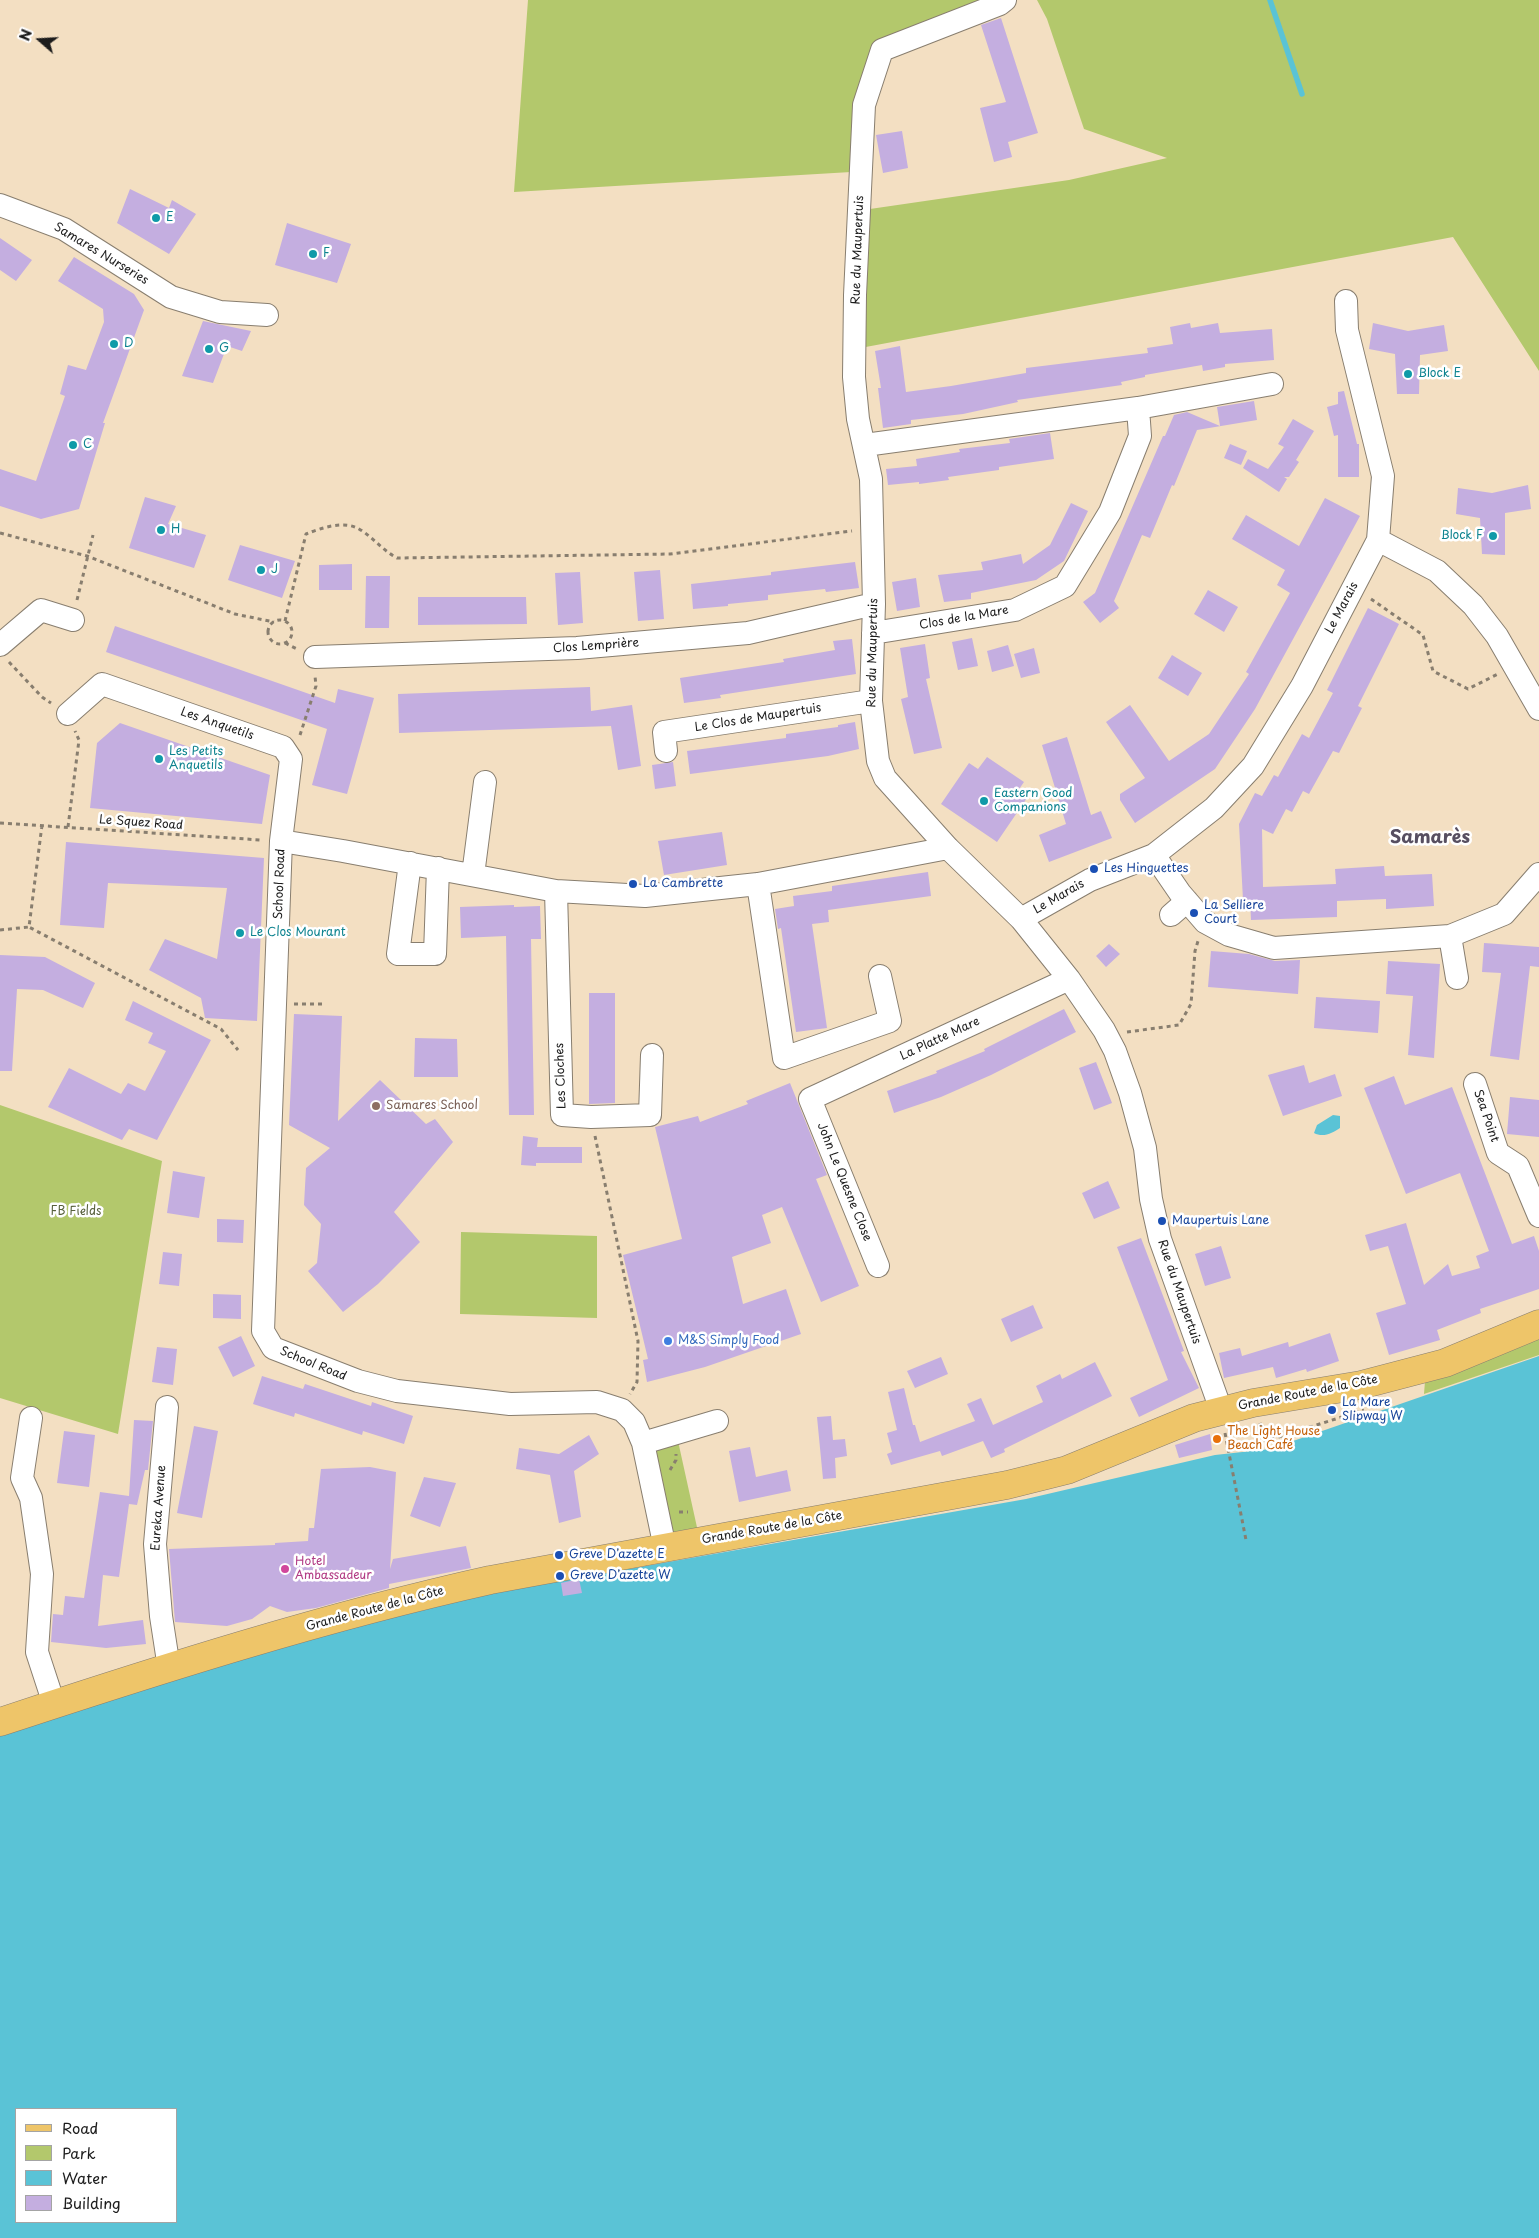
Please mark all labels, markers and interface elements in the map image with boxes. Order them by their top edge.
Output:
north arrow [15,15,65,65]
text: N [14,26,37,44]
street label: Rue du Maupertuis [849,195,867,305]
place label: E [166,211,174,225]
marker: E [150,212,162,224]
street label: Samares Nurseries [51,220,151,288]
place label: F [323,247,330,261]
marker: F [307,248,319,260]
place label: D [124,337,134,351]
marker: D [108,338,120,350]
place label: G [219,342,229,356]
marker: G [203,343,215,355]
place label: Block E [1418,367,1461,381]
marker: Block E [1402,368,1414,380]
place label: C [83,438,92,452]
marker: C [67,439,79,451]
place label: H [171,523,180,537]
marker: H [155,524,167,536]
place label: Block F [1441,529,1483,543]
marker: Block F [1487,530,1499,542]
place label: J [271,563,278,577]
marker: J [255,564,267,576]
street label: Le Marais [1322,580,1362,636]
street label: Rue du Maupertuis [865,598,881,708]
street label: Clos de la Mare [918,603,1010,633]
street label: Clos Lemprière [553,636,639,656]
street label: Le Clos de Maupertuis [694,701,822,735]
street label: Les Anquetils [178,705,256,743]
place label: Les Petits Anquetils [169,745,223,773]
marker: Les Petits Anquetils [153,753,165,765]
place label: Eastern Good Companions [994,787,1072,815]
marker: Eastern Good Companions [978,795,990,807]
street label: Le Squez Road [99,813,183,833]
district label: Samarès [1390,827,1470,849]
street label: School Road [272,848,288,920]
place label: Les Hinguettes [1104,862,1188,876]
marker: Les Hinguettes [1088,863,1100,875]
place label: La Cambrette [643,877,723,891]
street label: Le Marais [1031,877,1087,917]
marker: La Cambrette [627,878,639,890]
place label: La Selliere Court [1204,899,1264,927]
marker: La Selliere Court [1188,907,1200,919]
place label: Le Clos Mourant [250,926,346,940]
marker: Le Clos Mourant [234,927,246,939]
street label: La Platte Mare [898,1014,982,1064]
street label: Les Cloches [553,1043,569,1109]
street label: Sea Point [1470,1088,1502,1144]
place label: Samares School [386,1099,478,1113]
marker: Samares School [370,1100,382,1112]
street label: John Le Quesne Close [814,1121,874,1243]
park label: FB Fields [51,1205,101,1219]
place label: Maupertuis Lane [1172,1214,1269,1228]
marker: Maupertuis Lane [1156,1215,1168,1227]
street label: Rue du Maupertuis [1154,1238,1204,1346]
place label: M&S Simply Food [678,1334,779,1348]
marker: M&S Simply Food [662,1335,674,1347]
street label: School Road [278,1344,348,1384]
street label: Grande Route de la Côte [1237,1372,1379,1414]
place label: La Mare Slipway W [1342,1396,1403,1424]
marker: La Mare Slipway W [1326,1404,1338,1416]
place label: The Light House Beach Café [1227,1425,1320,1453]
marker: The Light House Beach Café [1211,1433,1223,1445]
street label: Eureka Avenue [149,1465,169,1551]
street label: Grande Route de la Côte [701,1509,843,1547]
place label: Greve D'azette E [569,1548,665,1562]
marker: Greve D'azette E [553,1549,565,1561]
place label: Hotel Ambassadeur [295,1555,372,1583]
marker: Hotel Ambassadeur [279,1563,291,1575]
place label: Greve D'azette W [570,1569,671,1583]
marker: Greve D'azette W [554,1570,566,1582]
street label: Grande Route de la Côte [305,1584,445,1634]
legend [15,2108,178,2223]
text: Road [62,2116,98,2139]
text: Park [62,2141,96,2164]
text: Water [62,2166,107,2189]
text: Building [62,2191,121,2214]

